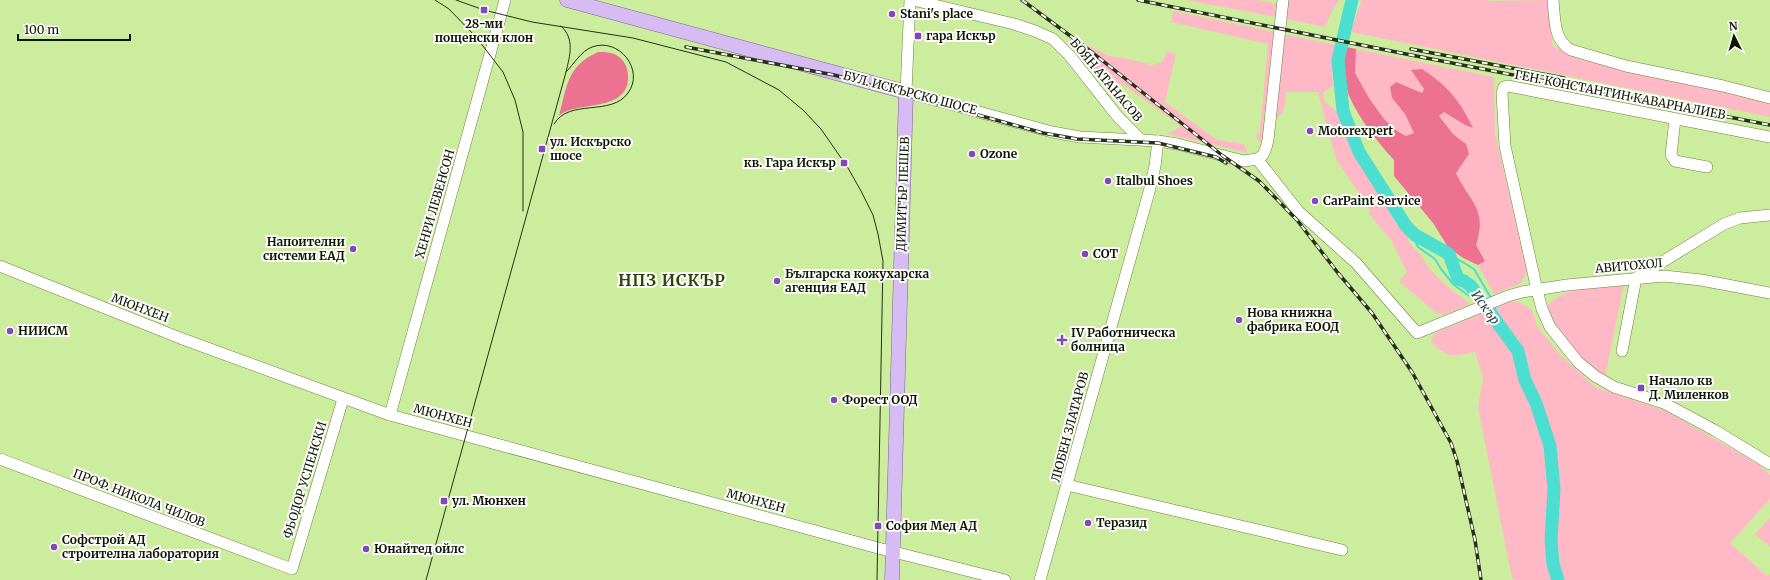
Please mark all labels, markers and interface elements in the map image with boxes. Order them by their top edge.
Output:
marker: 28-ми пощенски клон [479,5,489,15]
place label: Stani's place [900,6,973,21]
marker: Stani's place [887,9,897,19]
scale bar [18,16,130,42]
place label: 28-ми пощенски клон [435,16,534,45]
north arrow [1714,16,1754,56]
text: N [1728,19,1738,33]
text: 100 m [24,22,59,37]
place label: гара Искър [926,28,996,43]
marker: гара Искър [913,31,923,41]
street label: БОЯН АТАНАСОВ [1067,35,1146,124]
street label: БУЛ. ИСКЪРСКО ШОСЕ [842,67,979,118]
street label: ГЕН. КОНСТАНТИН КАВАРНАЛИЕВ [1513,67,1727,122]
place label: Motorexpert [1318,123,1393,138]
marker: Motorexpert [1305,126,1315,136]
place label: ул. Искърско шосе [550,134,631,163]
street label: ДИМИТЪР ПЕШЕВ [893,136,912,252]
marker: ул. Искърско шосе [537,144,547,154]
place label: Ozone [980,146,1018,161]
street label: ХЕНРИ ЛЕВЕНСОН [412,147,457,260]
marker: Ozone [967,149,977,159]
place label: кв. Гара Искър [744,155,836,170]
marker: кв. Гара Искър [839,158,849,168]
place label: Italbul Shoes [1116,173,1193,188]
marker: Italbul Shoes [1103,176,1113,186]
place label: CarPaint Service [1323,193,1421,208]
marker: CarPaint Service [1310,196,1320,206]
place label: Напоителни системи ЕАД [263,234,346,263]
marker: Напоителни системи ЕАД [348,244,358,254]
place label: СОТ [1093,246,1119,261]
marker: СОТ [1080,249,1090,259]
street label: АВИТОХОЛ [1594,255,1664,276]
place label: Българска кожухарска агенция ЕАД [785,266,929,295]
district label: НПЗ ИСКЪР [618,270,726,290]
marker: Българска кожухарска агенция ЕАД [772,276,782,286]
water label: Искър [1467,287,1504,328]
street label: МЮНХЕН [109,290,171,325]
place label: Нова книжна фабрика ЕООД [1247,305,1339,334]
marker: Нова книжна фабрика ЕООД [1234,315,1244,325]
place label: НИИСМ [18,323,69,338]
place label: IV Работническа болница [1071,325,1176,354]
marker: НИИСМ [5,326,15,336]
marker: IV Работническа болница [1056,334,1068,346]
street label: ЛЮБЕН ЗЛАТАРОВ [1048,370,1091,484]
place label: Начало кв Д. Миленков [1649,373,1729,402]
marker: Начало кв Д. Миленков [1636,383,1646,393]
place label: Форест ООД [842,392,918,407]
marker: Форест ООД [829,395,839,405]
street label: МЮНХЕН [412,400,475,431]
street label: ФЬОДОР УСПЕНСКИ [280,419,330,540]
street label: ПРОФ. НИКОЛА ЧИЛОВ [71,465,207,530]
street label: МЮНХЕН [725,485,788,516]
place label: ул. Мюнхен [452,493,527,508]
marker: ул. Мюнхен [439,496,449,506]
place label: Теразид [1096,515,1148,530]
place label: София Мед АД [886,518,977,533]
marker: Теразид [1083,518,1093,528]
marker: София Мед АД [873,521,883,531]
place label: Софстрой АД строителна лаборатория [62,532,219,561]
place label: Юнайтед ойлс [374,541,464,556]
marker: Софстрой АД строителна лаборатория [49,542,59,552]
marker: Юнайтед ойлс [361,544,371,554]

